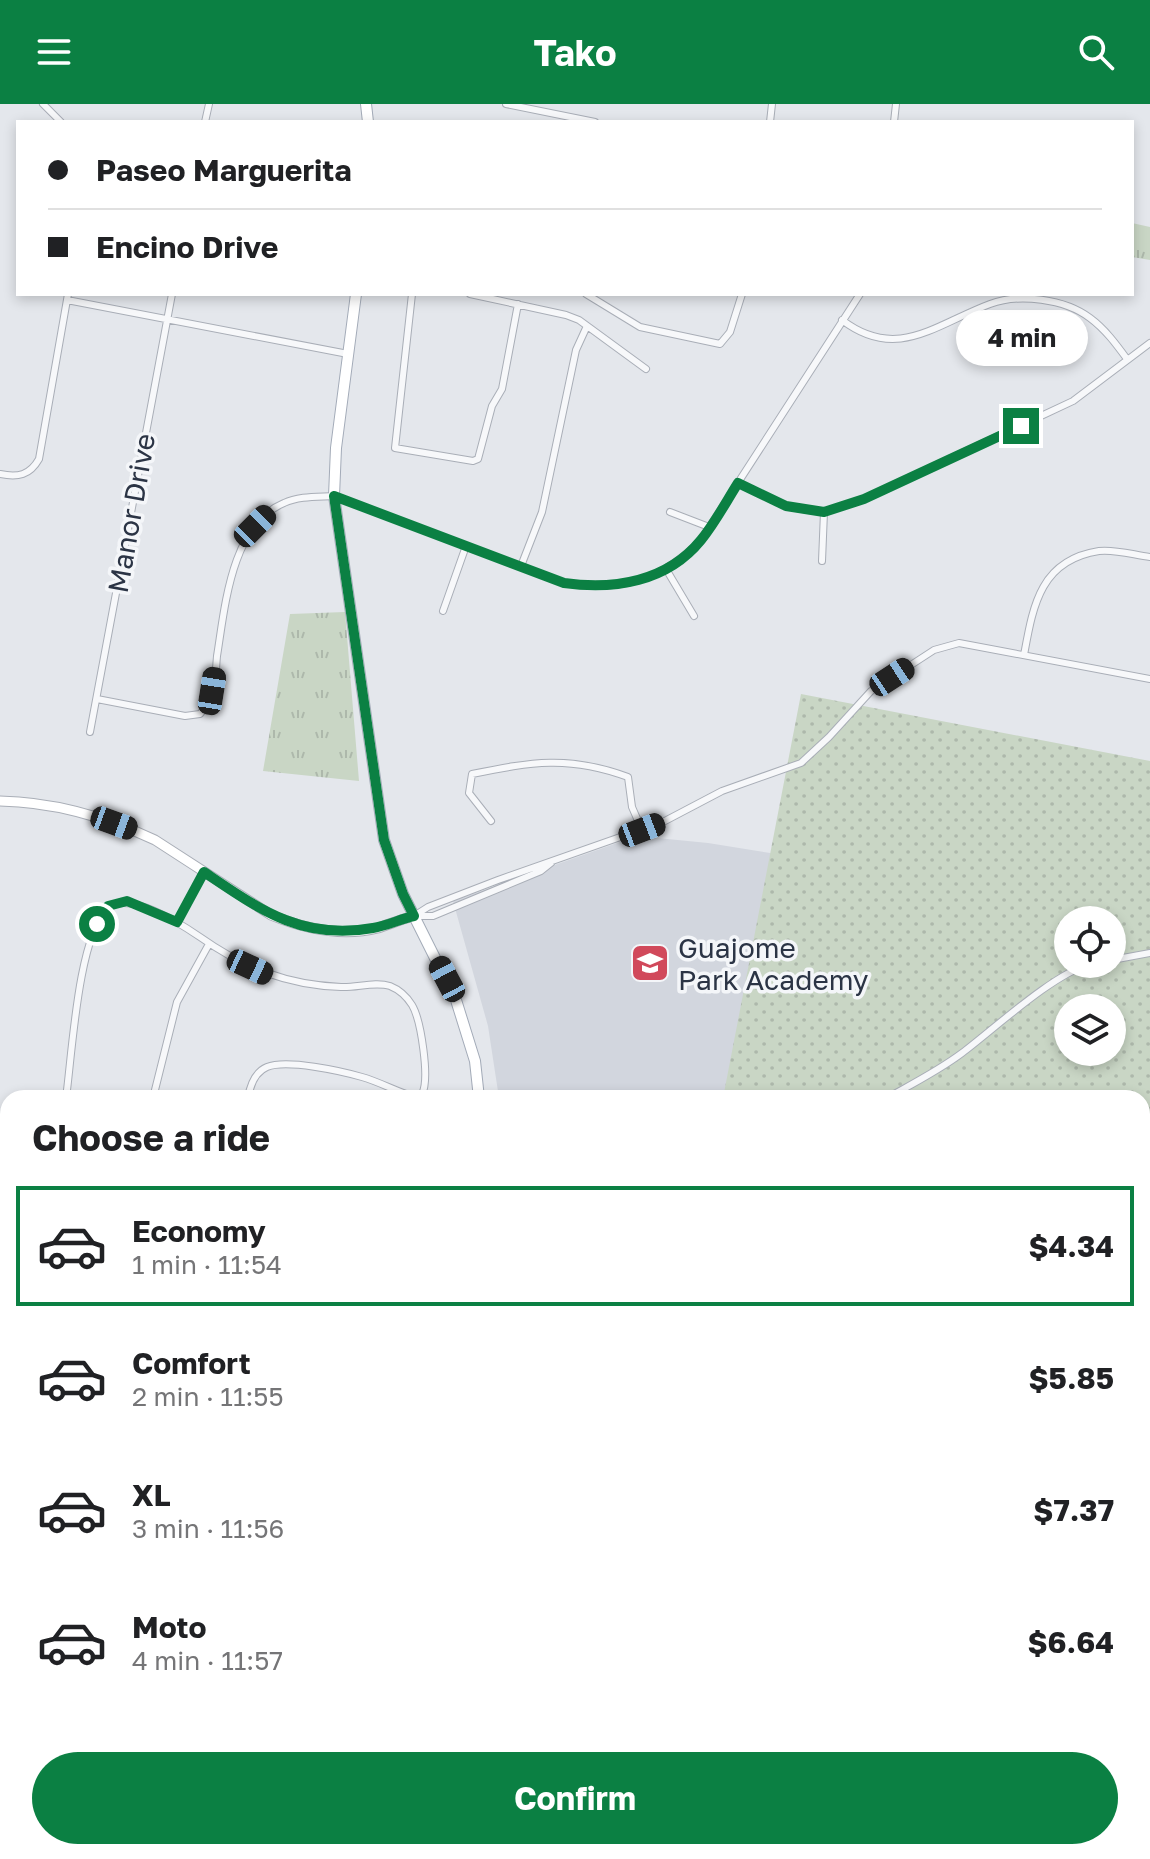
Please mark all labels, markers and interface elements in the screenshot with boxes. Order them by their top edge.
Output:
icon: menu [32,30,76,74]
icon: search [1074,30,1118,74]
text: Tako [533,31,617,74]
text: Paseo Marguerita [96,152,352,188]
text: Encino Drive [96,229,278,265]
callout: 4 min [955,310,1087,366]
text: 4 min [988,322,1056,353]
route end [1003,408,1039,444]
street label: Manor Drive [101,431,161,595]
car [230,501,280,551]
car [865,654,919,700]
car [196,665,228,717]
car [87,804,141,842]
car [615,810,669,850]
route start [79,906,115,942]
map controls [1054,906,1126,1066]
button: locate [1054,906,1126,978]
place label: Guajome Park Academy [678,931,869,996]
school or university icon: Guajome Park Academy [629,942,671,984]
car [223,946,277,988]
car [425,952,469,1006]
button: layers [1054,994,1126,1066]
text: Choose a ride [32,1116,270,1159]
icon: car [36,1210,108,1282]
text: Economy [132,1213,266,1249]
text: $4.34 [1029,1228,1114,1264]
text: 1 min · 11:54 [132,1249,282,1280]
icon: car [36,1342,108,1414]
text: Comfort [132,1345,251,1381]
text: $5.85 [1029,1360,1114,1396]
text: 2 min · 11:55 [132,1381,284,1412]
icon: car [36,1474,108,1546]
text: XL [132,1477,171,1513]
text: $7.37 [1033,1492,1114,1528]
text: 3 min · 11:56 [132,1513,284,1544]
icon: car [36,1606,108,1678]
text: Moto [132,1609,207,1645]
text: $6.64 [1027,1624,1114,1660]
text: 4 min · 11:57 [132,1645,283,1676]
button: Confirm [32,1752,1118,1844]

